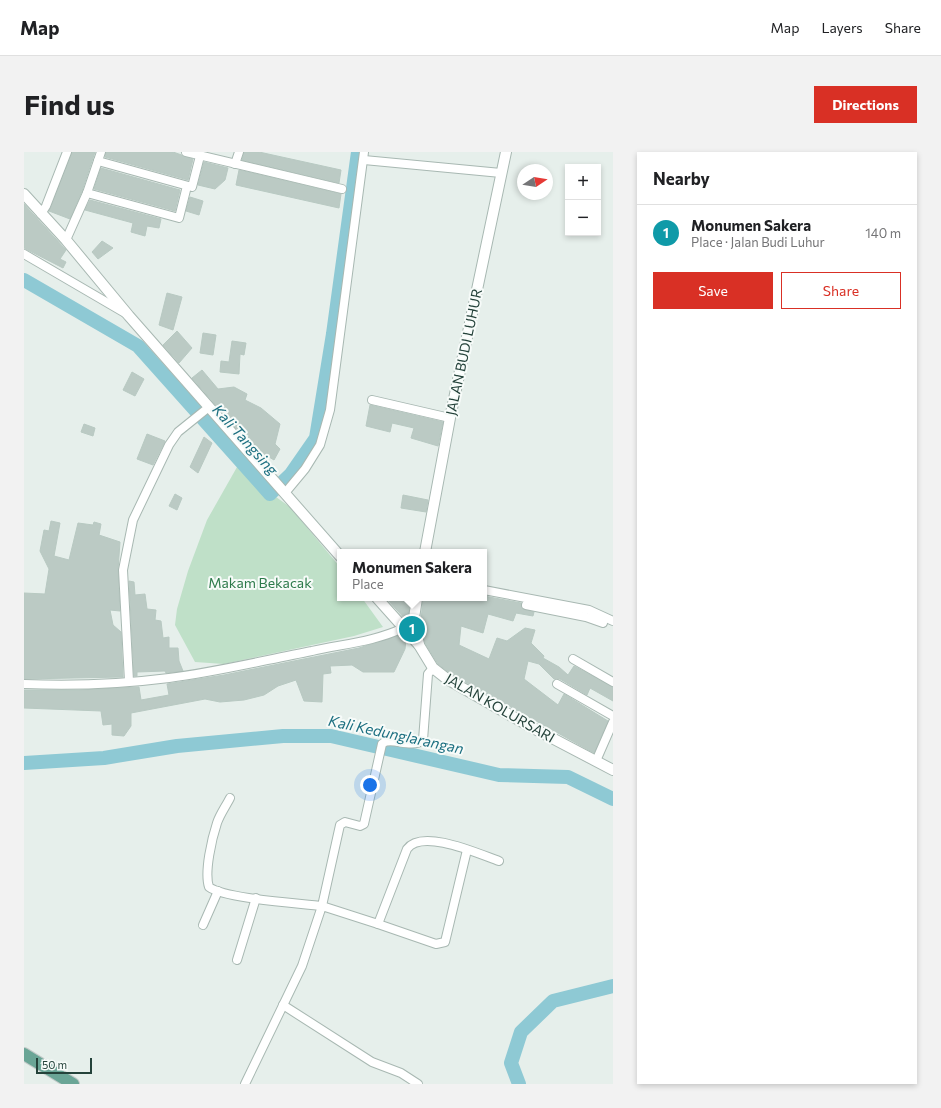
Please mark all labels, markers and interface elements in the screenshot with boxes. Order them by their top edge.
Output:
text: Map [20,16,59,39]
text: Map [771,19,799,36]
text: Layers [821,19,863,36]
text: Share [885,19,921,36]
button: Directions [814,86,917,123]
text: Find us [24,87,115,121]
north arrow [517,164,553,200]
map controls [565,164,601,236]
button: + [565,164,601,200]
text: Nearby [653,168,710,189]
button: − [565,200,601,236]
text: Monumen Sakera [691,216,811,234]
text: 1 [663,225,669,241]
text: 140 m [865,225,901,241]
text: Place · Jalan Budi Luhur [691,234,825,250]
button: Save [653,272,773,309]
button: Share [781,272,901,309]
street label: JALAN BUDI LUHUR [442,287,485,417]
water label: Kali Tangsing [209,400,283,479]
popup [337,549,487,601]
text: Monumen Sakera [352,558,472,576]
park label: Makam Bekacak [208,574,312,591]
text: Place [352,576,384,592]
pin: 1 [399,614,425,644]
street label: JALAN KOLURSARI [442,669,558,746]
water label: Kali Kedunglarangan [327,711,466,757]
your location [360,775,380,795]
scale bar [36,1056,92,1075]
text: 50 m [42,1058,67,1071]

